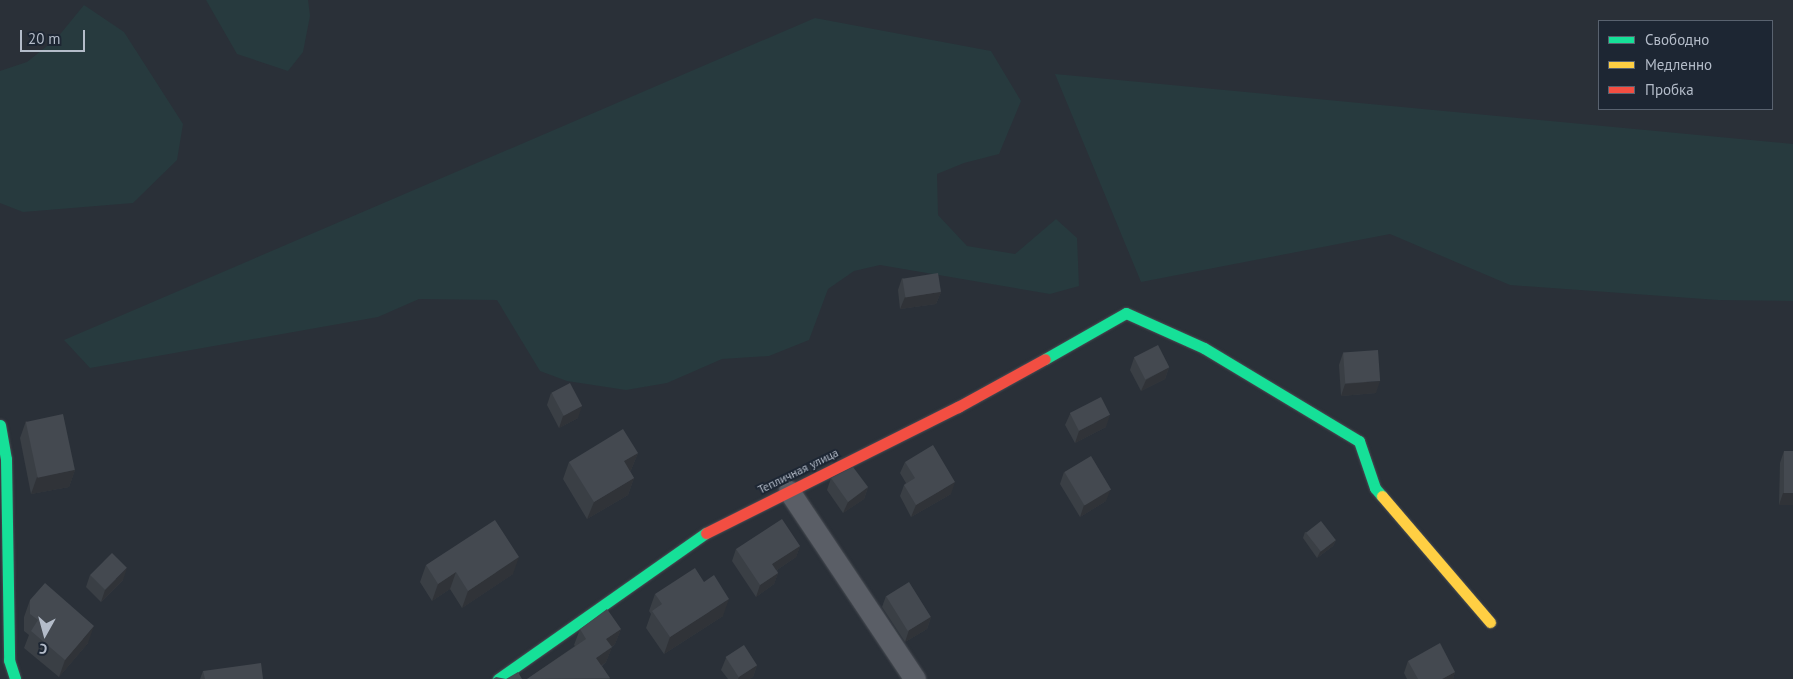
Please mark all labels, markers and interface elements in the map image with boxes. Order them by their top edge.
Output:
scale bar [22,20,88,52]
legend [1598,20,1773,110]
text: 20 m [28,29,61,48]
text: Свободно [1645,30,1709,49]
text: Медленно [1645,55,1712,74]
text: Пробка [1645,80,1694,99]
street label: Тепличная улица [755,445,841,497]
north arrow [20,609,70,659]
text: С [38,639,48,658]

